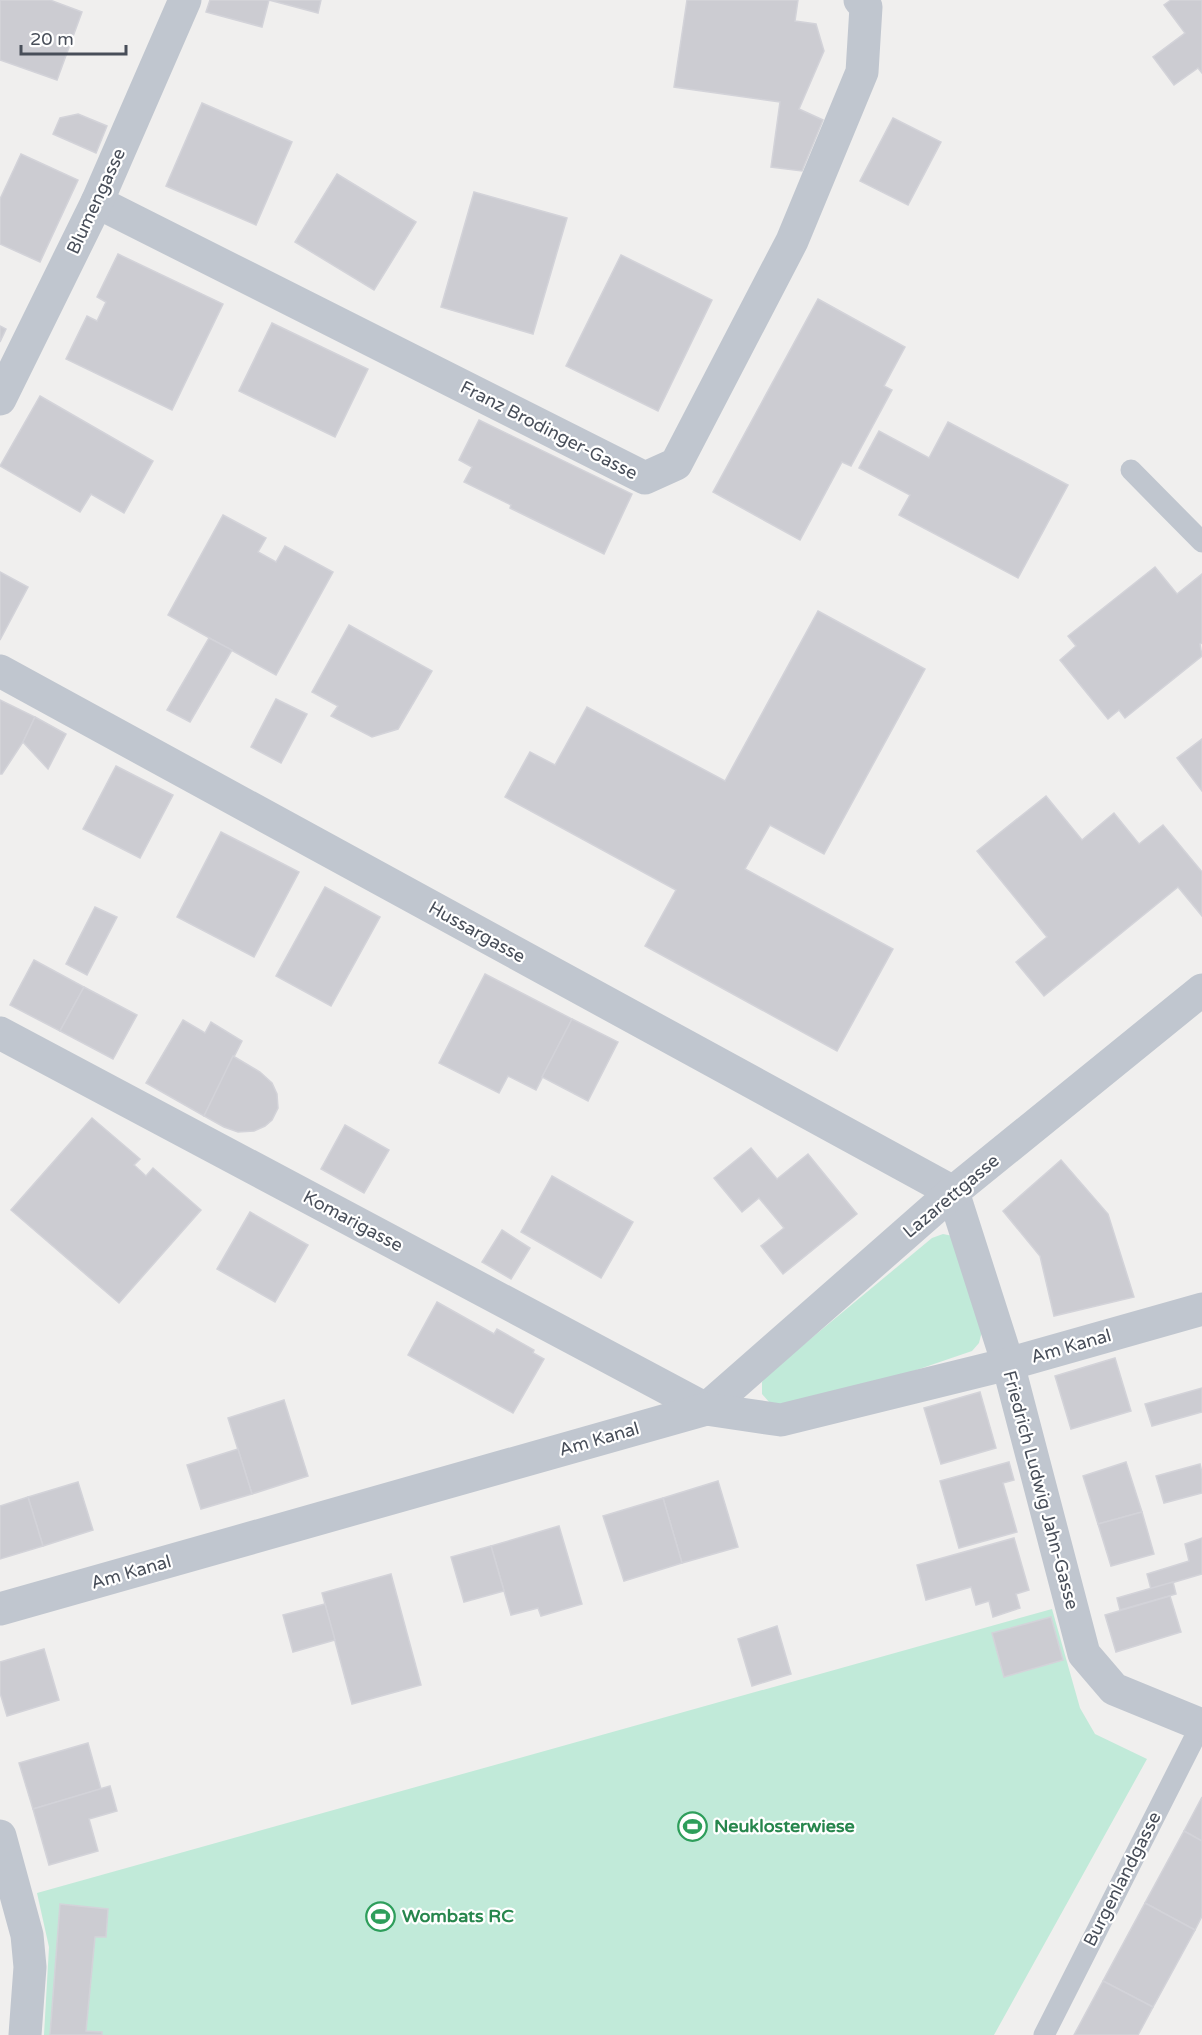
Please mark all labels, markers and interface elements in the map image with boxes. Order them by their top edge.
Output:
scale bar [21,18,126,56]
text: 20 m [30,28,74,50]
street label: Blumengasse [62,145,130,257]
street label: Franz Brodinger-Gasse [457,376,641,484]
street label: Hussargasse [425,896,529,968]
street label: Lazarettgasse [898,1149,1004,1243]
street label: Komarigasse [299,1185,407,1257]
street label: Am Kanal [1028,1324,1114,1368]
street label: Friedrich Ludwig Jahn-Gasse [998,1368,1084,1612]
street label: Am Kanal [556,1417,642,1461]
street label: Am Kanal [88,1550,174,1594]
street label: Burgenlandgasse [1079,1808,1165,1950]
sports icon: Neuklosterwiese [677,1810,709,1842]
place label: Neuklosterwiese [714,1815,855,1837]
sports icon: Wombats RC [365,1900,397,1932]
place label: Wombats RC [402,1905,514,1927]

